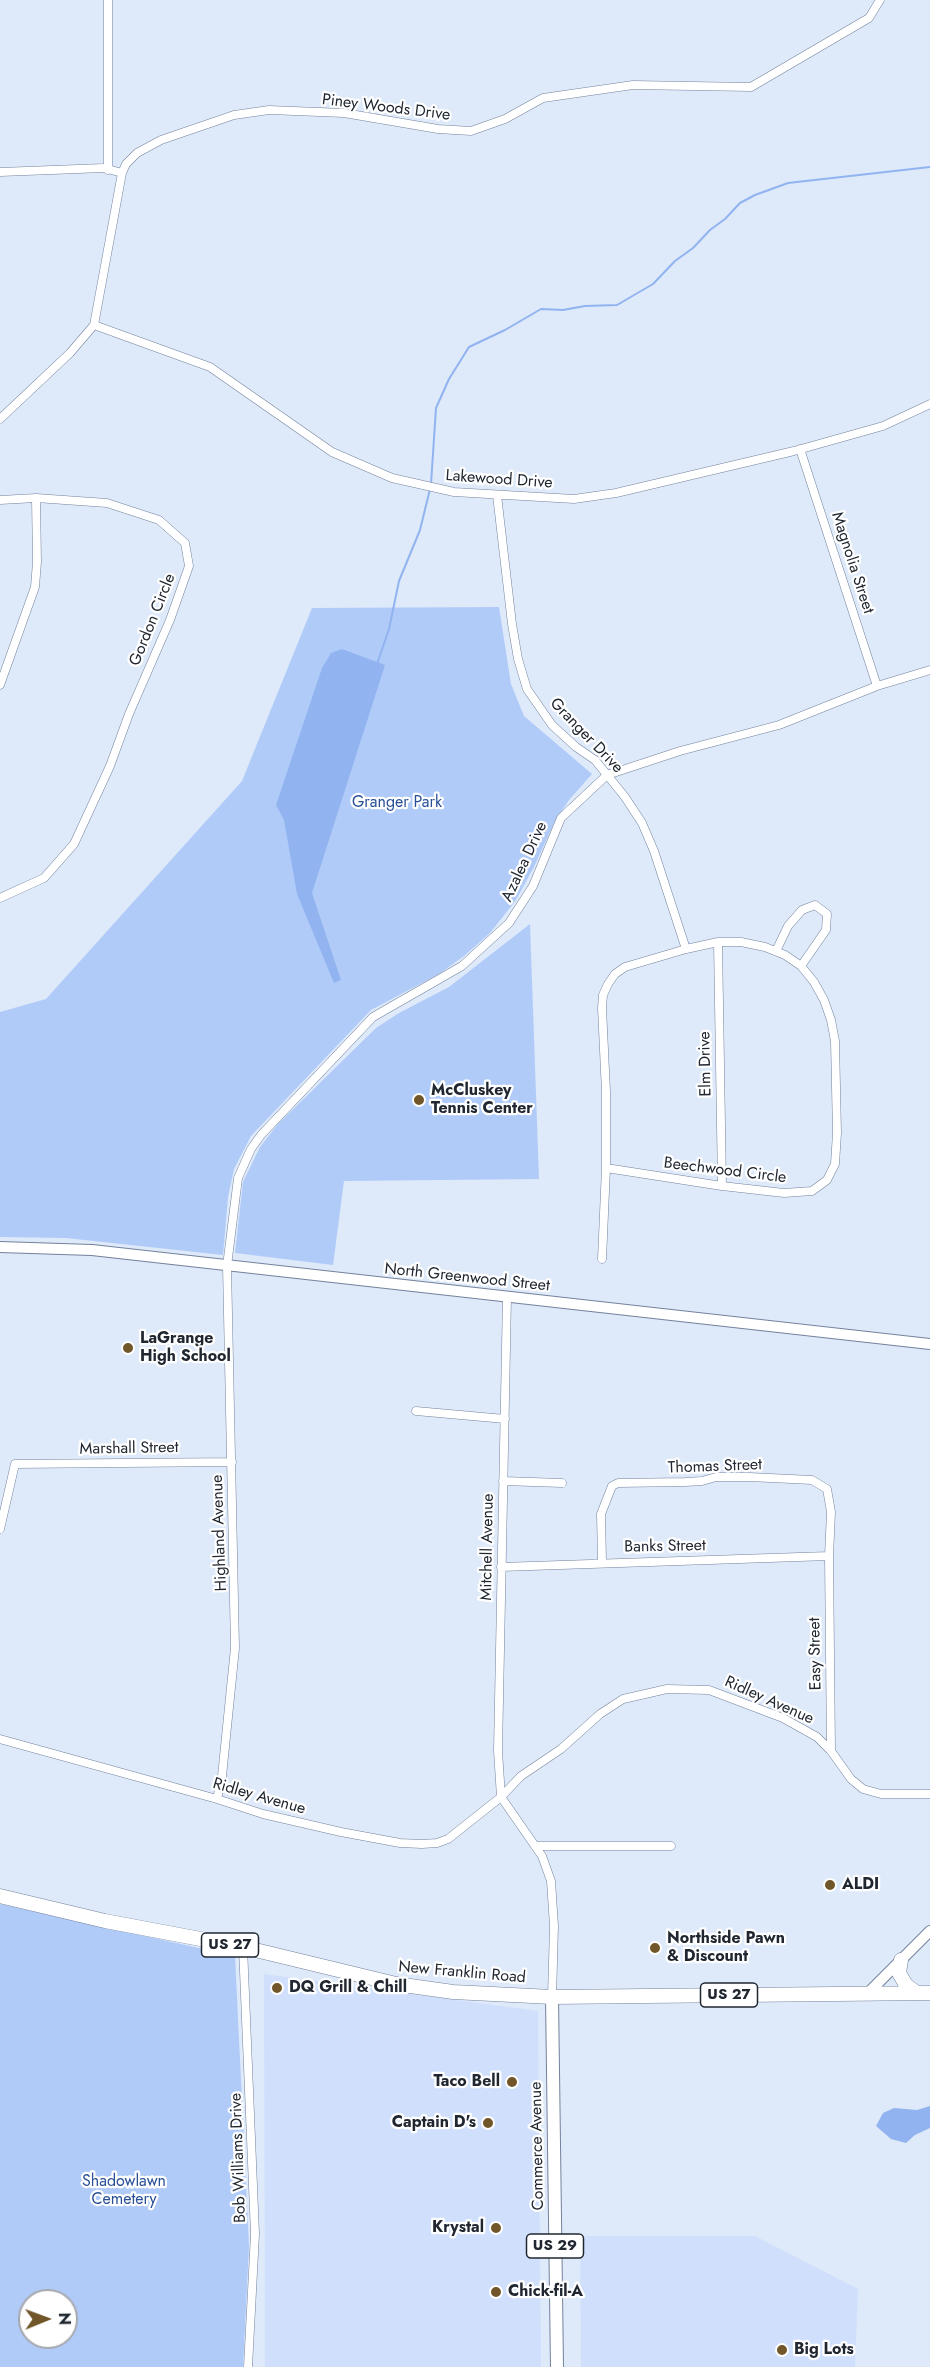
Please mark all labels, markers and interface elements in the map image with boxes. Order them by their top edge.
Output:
street label: Piney Woods Drive [321,91,451,125]
street label: Lakewood Drive [445,467,553,493]
street label: Magnolia Street [827,510,877,616]
street label: Gordon Circle [126,571,180,669]
street label: Granger Drive [545,694,627,778]
park label: Granger Park [352,793,442,813]
street label: Azalea Drive [498,819,552,905]
street label: Elm Drive [696,1031,716,1097]
place label: McCluskey Tennis Center [431,1081,533,1119]
marker: McCluskey Tennis Center [412,1093,426,1107]
street label: Beechwood Circle [663,1154,787,1188]
street label: North Greenwood Street [383,1260,551,1296]
place label: LaGrange High School [140,1329,231,1367]
marker: LaGrange High School [121,1341,135,1355]
street label: Marshall Street [79,1439,179,1459]
street label: Thomas Street [668,1456,762,1478]
street label: Highland Avenue [208,1474,232,1592]
street label: Mitchell Avenue [477,1493,499,1601]
street label: Banks Street [624,1537,706,1557]
street label: Easy Street [806,1617,826,1691]
street label: Ridley Avenue [721,1673,817,1729]
street label: Ridley Avenue [210,1775,308,1819]
place label: ALDI [842,1875,879,1895]
marker: ALDI [823,1878,837,1892]
place label: Northside Pawn & Discount [667,1929,785,1967]
road number: US 27 [202,1933,258,1957]
marker: Northside Pawn & Discount [648,1941,662,1955]
street label: New Franklin Road [397,1958,527,1988]
place label: DQ Grill & Chill [289,1978,407,1998]
marker: DQ Grill & Chill [270,1981,284,1995]
road number: US 27 [700,1983,758,2007]
place label: Taco Bell [433,2072,500,2092]
marker: Taco Bell [505,2075,519,2089]
street label: Commerce Avenue [527,2082,549,2210]
street label: Bob Williams Drive [227,2093,251,2223]
place label: Captain D's [392,2113,476,2133]
marker: Captain D's [481,2116,495,2130]
park label: Shadowlawn Cemetery [82,2172,166,2210]
place label: Krystal [432,2218,484,2238]
marker: Krystal [489,2221,503,2235]
road number: US 29 [526,2234,584,2258]
place label: Chick-fil-A [508,2282,583,2302]
marker: Chick-fil-A [489,2285,503,2299]
north arrow [18,2289,78,2349]
text: N [53,2312,76,2325]
place label: Big Lots [794,2340,854,2360]
marker: Big Lots [775,2343,789,2357]

